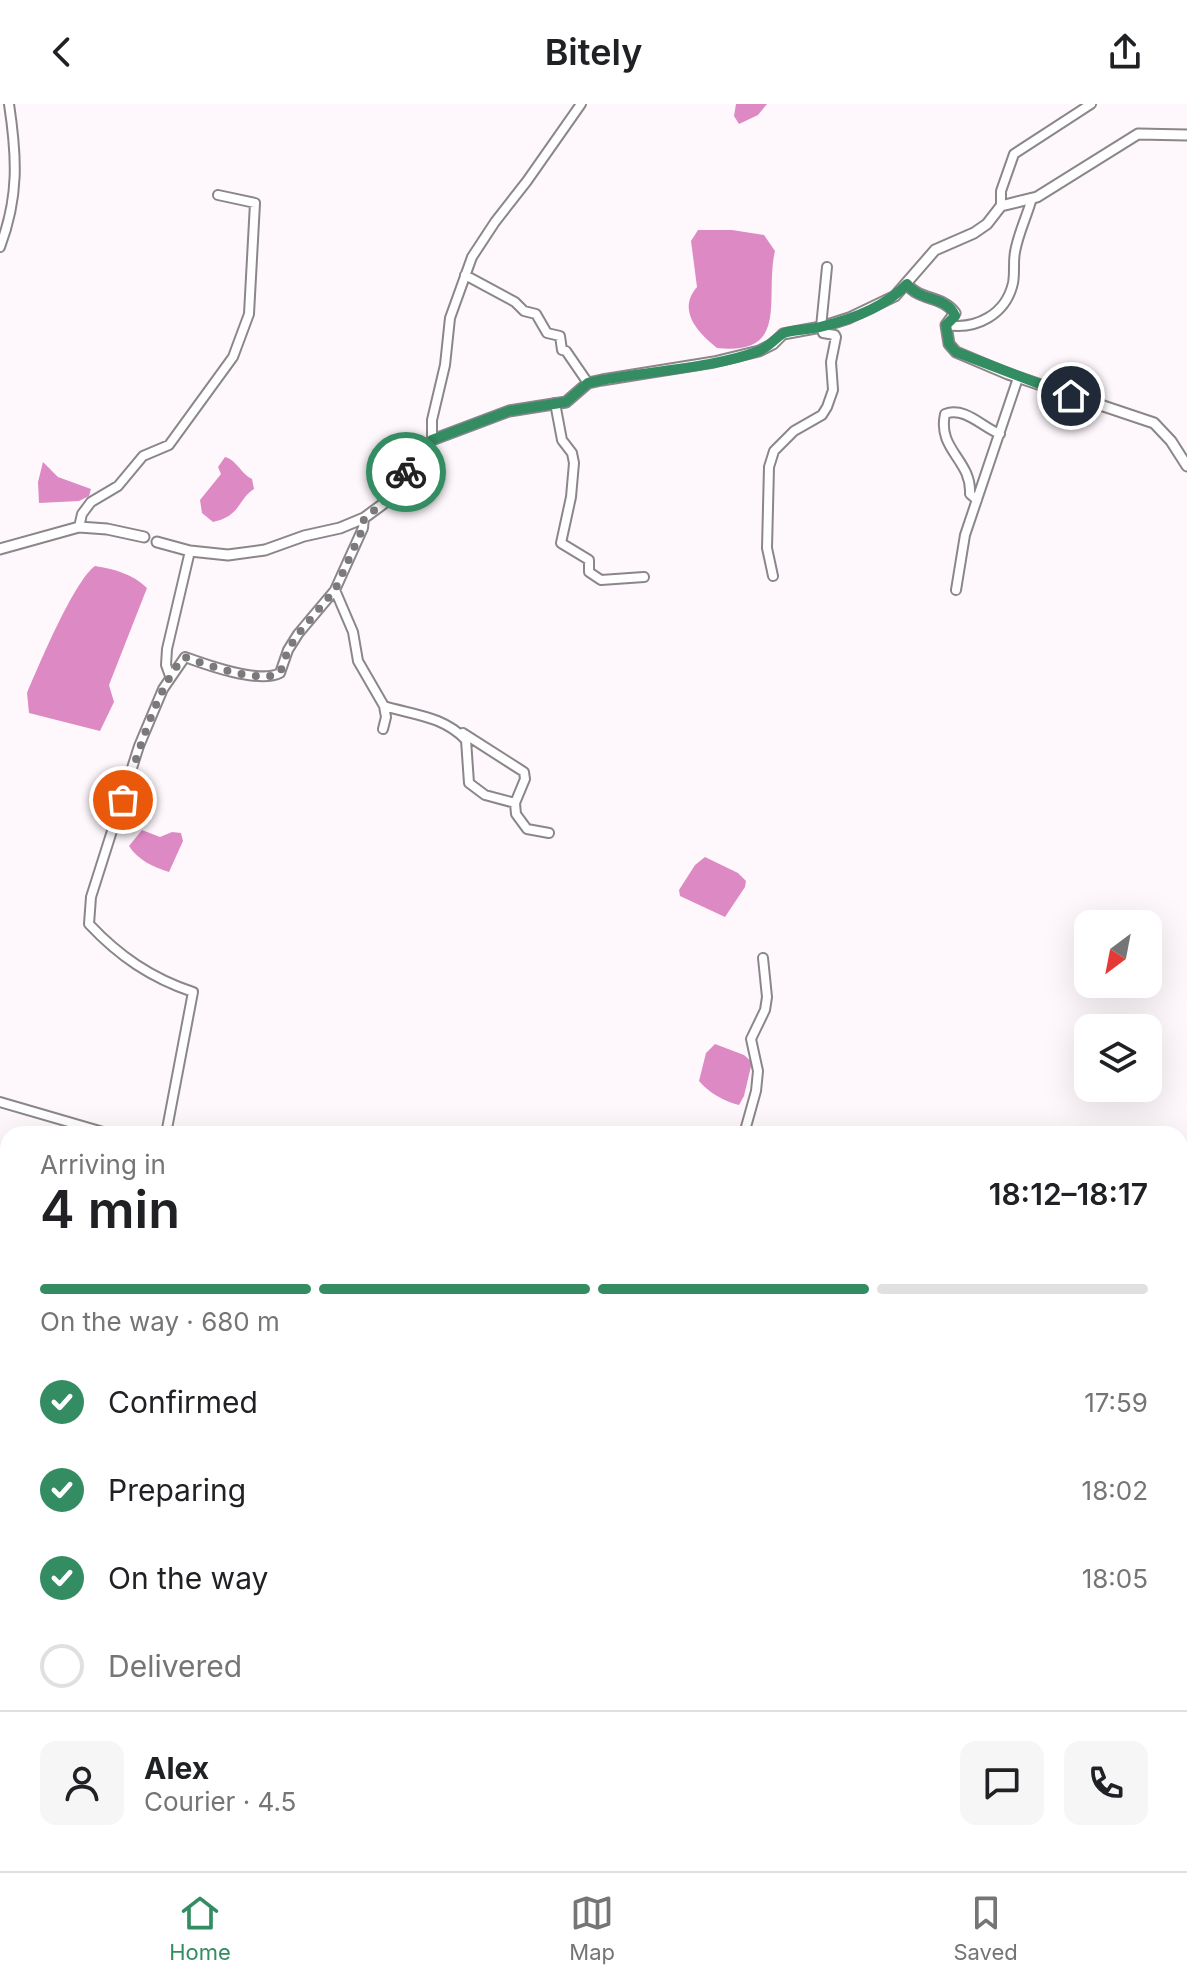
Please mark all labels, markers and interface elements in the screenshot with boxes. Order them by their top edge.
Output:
icon: back [40,30,84,74]
text: Bitely [545,30,642,74]
icon: share [1103,30,1147,74]
pin [1037,362,1105,430]
icon: home [1049,374,1093,418]
courier [366,432,446,512]
icon: bike [384,450,428,494]
pin [89,766,157,834]
icon: bag [101,778,145,822]
north arrow [1074,910,1162,998]
map controls [1074,910,1162,1102]
button: layers [1074,1014,1162,1102]
text: Arriving in [40,1149,166,1180]
text: 18:12–18:17 [989,1176,1148,1212]
text: 4 min [40,1178,180,1241]
text: On the way · 680 m [40,1306,280,1337]
icon: check [40,1380,84,1424]
text: Confirmed [108,1384,258,1420]
text: 17:59 [1084,1387,1148,1418]
icon: check [40,1468,84,1512]
text: Preparing [108,1472,246,1508]
text: 18:02 [1082,1475,1148,1506]
icon: check [40,1556,84,1600]
text: On the way [108,1560,268,1596]
text: 18:05 [1082,1563,1148,1594]
text: Delivered [108,1648,242,1684]
button: person [40,1741,124,1825]
button: chat [960,1741,1044,1825]
button: phone [1064,1741,1148,1825]
text: Alex [144,1750,209,1786]
text: Courier · 4.5 [144,1786,296,1817]
tab: Home [169,1891,231,1965]
tab: Map [569,1891,615,1965]
tab: Saved [953,1891,1018,1965]

